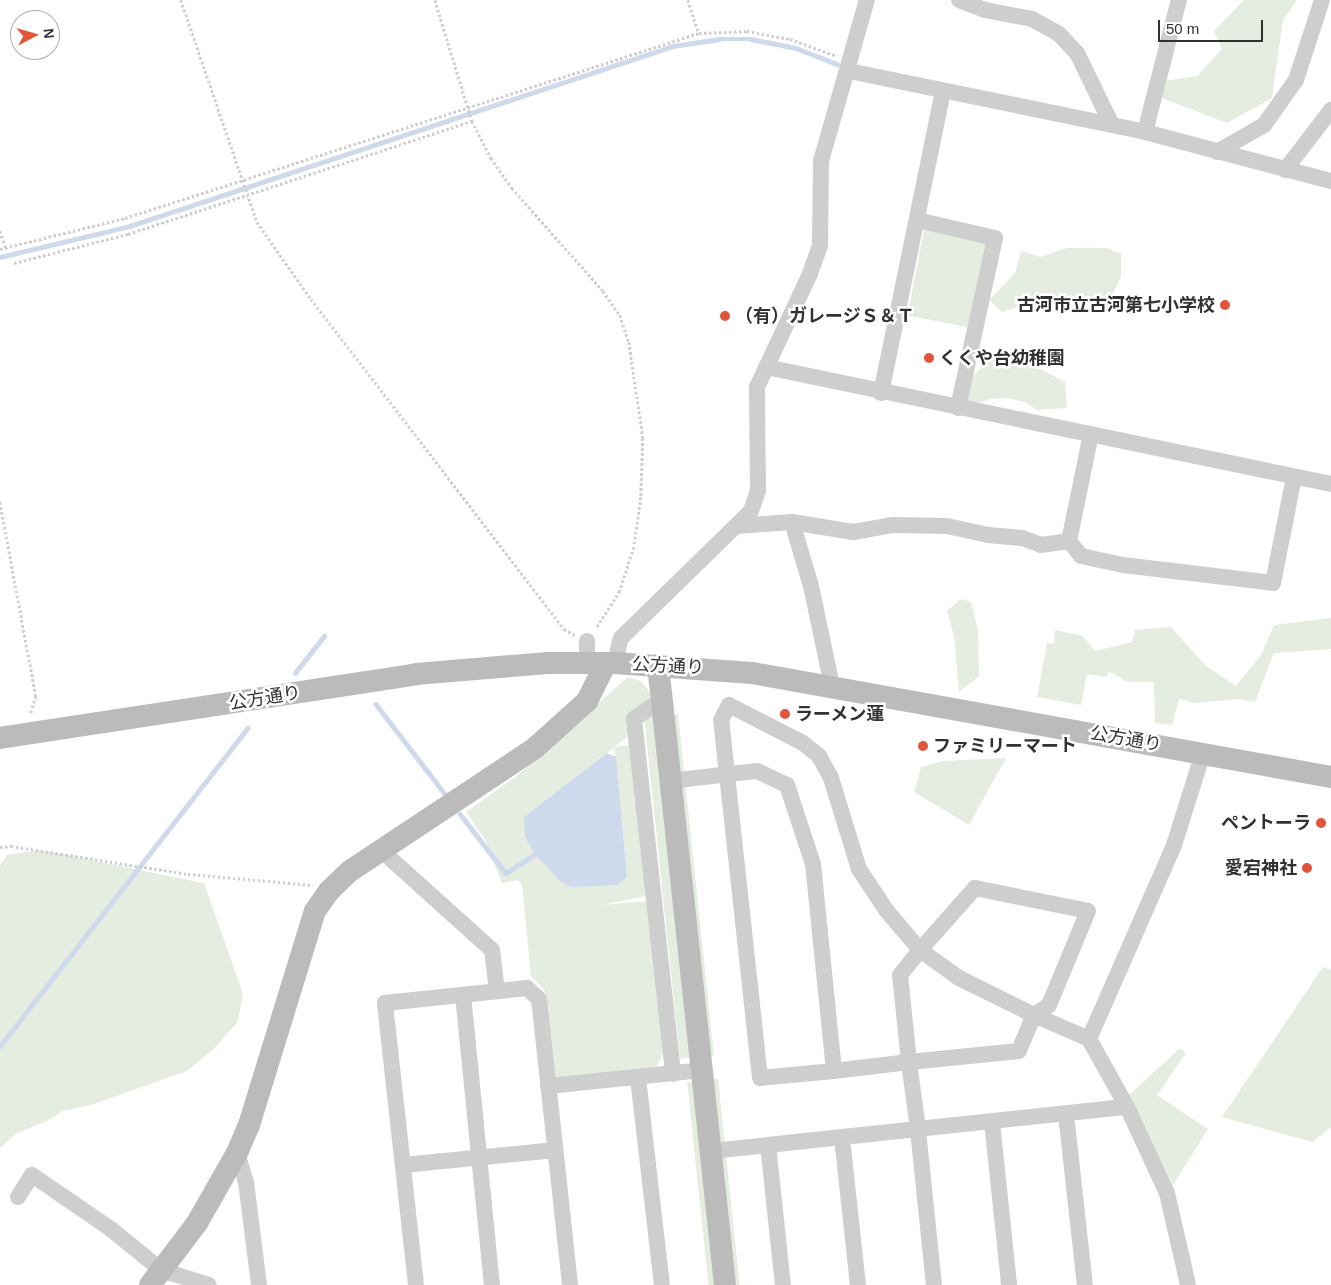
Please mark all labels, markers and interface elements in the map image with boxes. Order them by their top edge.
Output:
north arrow [10,10,60,60]
scale bar [1161,10,1266,42]
text: 50 m [1166,20,1199,37]
text: N [40,28,57,39]
place label: 古河市立古河第七小学校 [1017,294,1215,316]
marker: 古河市立古河第七小学校 [1219,299,1231,311]
place label: （有）ガレージＳ＆Ｔ [735,305,915,327]
marker: （有）ガレージＳ＆Ｔ [719,310,731,322]
place label: くくや台幼稚園 [939,347,1065,369]
marker: くくや台幼稚園 [923,352,935,364]
street label: 公方通り [631,653,705,679]
street label: 公方通り [228,682,302,714]
place label: ラーメン蓮 [795,703,885,725]
marker: ラーメン蓮 [779,708,791,720]
street label: 公方通り [1089,722,1163,756]
place label: ファミリーマート [933,735,1077,757]
marker: ファミリーマート [917,740,929,752]
place label: ペントーラ [1221,812,1311,834]
marker: ペントーラ [1315,817,1327,829]
place label: 愛宕神社 [1225,857,1297,879]
marker: 愛宕神社 [1301,862,1313,874]

